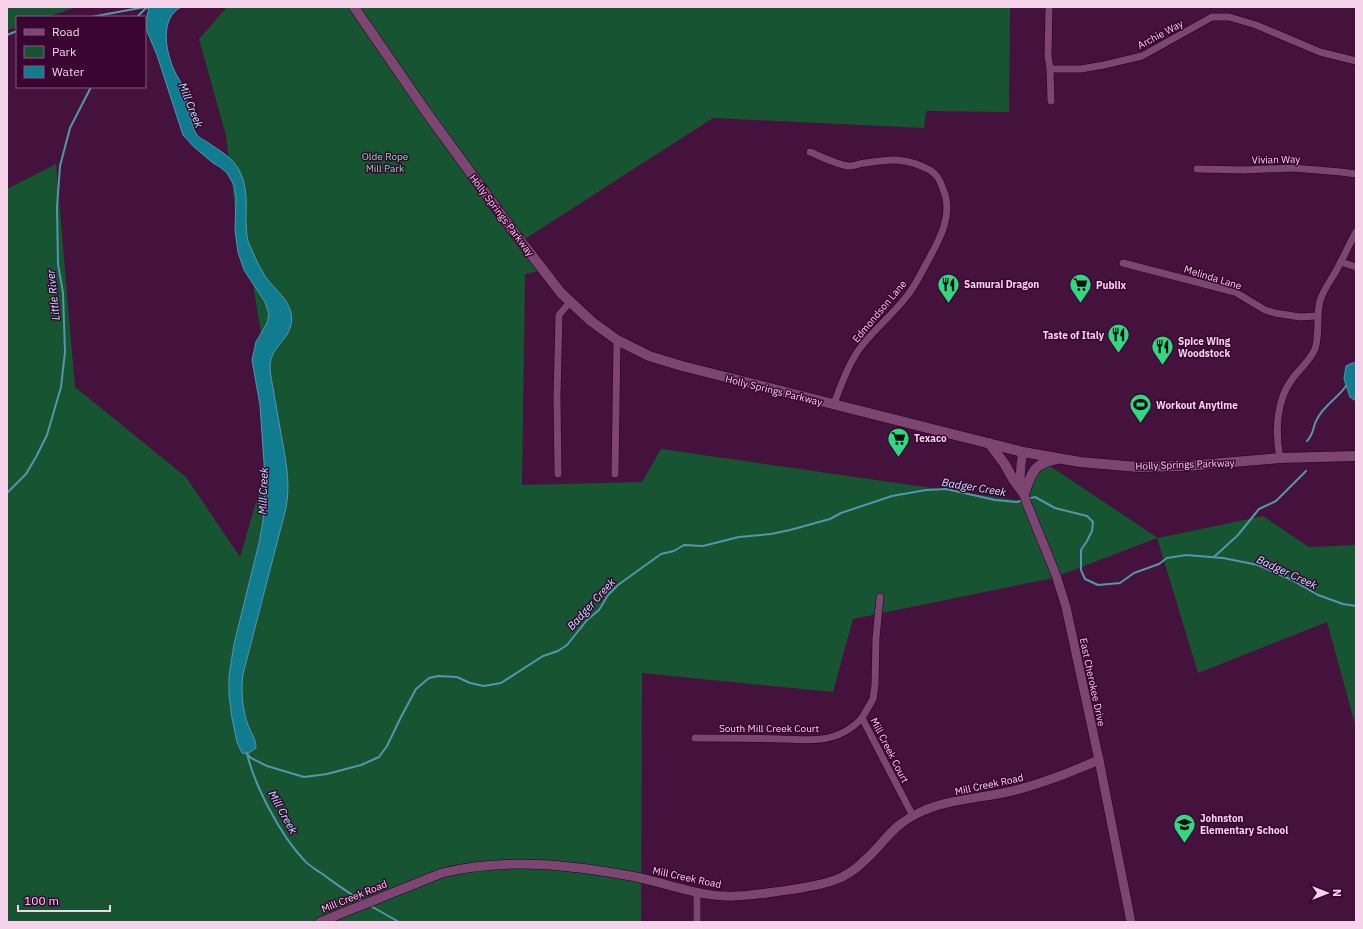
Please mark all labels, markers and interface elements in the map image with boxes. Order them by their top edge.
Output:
legend [16,16,146,88]
street label: Archie Way [1135,17,1185,52]
text: Road [52,24,80,39]
text: Park [52,44,77,59]
text: Water [52,64,85,79]
water label: Mill Creek [176,80,206,130]
park label: Olde Rope Mill Park [362,150,409,175]
street label: Vivian Way [1252,153,1300,166]
street label: Holly Springs Parkway [467,172,537,259]
street label: Melinda Lane [1182,263,1244,293]
water label: Little River [43,268,63,321]
restaurant icon: Samurai Dragon [935,271,961,304]
supermarket icon: Publix [1068,272,1094,305]
street label: Edmondson Lane [850,277,910,345]
place label: Samurai Dragon [964,278,1039,291]
place label: Publix [1096,279,1126,292]
restaurant icon: Taste of Italy [1106,322,1132,355]
place label: Taste of Italy [1043,329,1105,342]
restaurant icon: Spice Wing Woodstock [1149,334,1175,367]
place label: Spice Wing Woodstock [1178,335,1231,360]
street label: Holly Springs Parkway [724,372,824,409]
sports icon: Workout Anytime [1127,392,1153,425]
place label: Workout Anytime [1156,399,1238,412]
supermarket icon: Texaco [886,425,912,458]
place label: Texaco [914,432,947,445]
street label: Holly Springs Parkway [1135,456,1235,473]
water label: Mill Creek [255,467,271,515]
water label: Badger Creek [941,475,1007,499]
water label: Badger Creek [1255,552,1320,592]
water label: Badger Creek [564,575,618,633]
street label: East Cherokee Drive [1077,637,1108,728]
street label: Mill Creek Court [868,715,912,785]
street label: South Mill Creek Court [719,722,820,735]
street label: Mill Creek Road [954,771,1025,798]
water label: Mill Creek [265,788,301,836]
school or university icon: Johnston Elementary School [1172,811,1198,844]
place label: Johnston Elementary School [1200,812,1288,837]
street label: Mill Creek Road [651,864,722,891]
north arrow [1307,873,1347,913]
street label: Mill Creek Road [319,877,389,916]
scale bar [18,887,110,913]
text: N [1330,889,1344,897]
text: 100 m [24,893,59,908]

